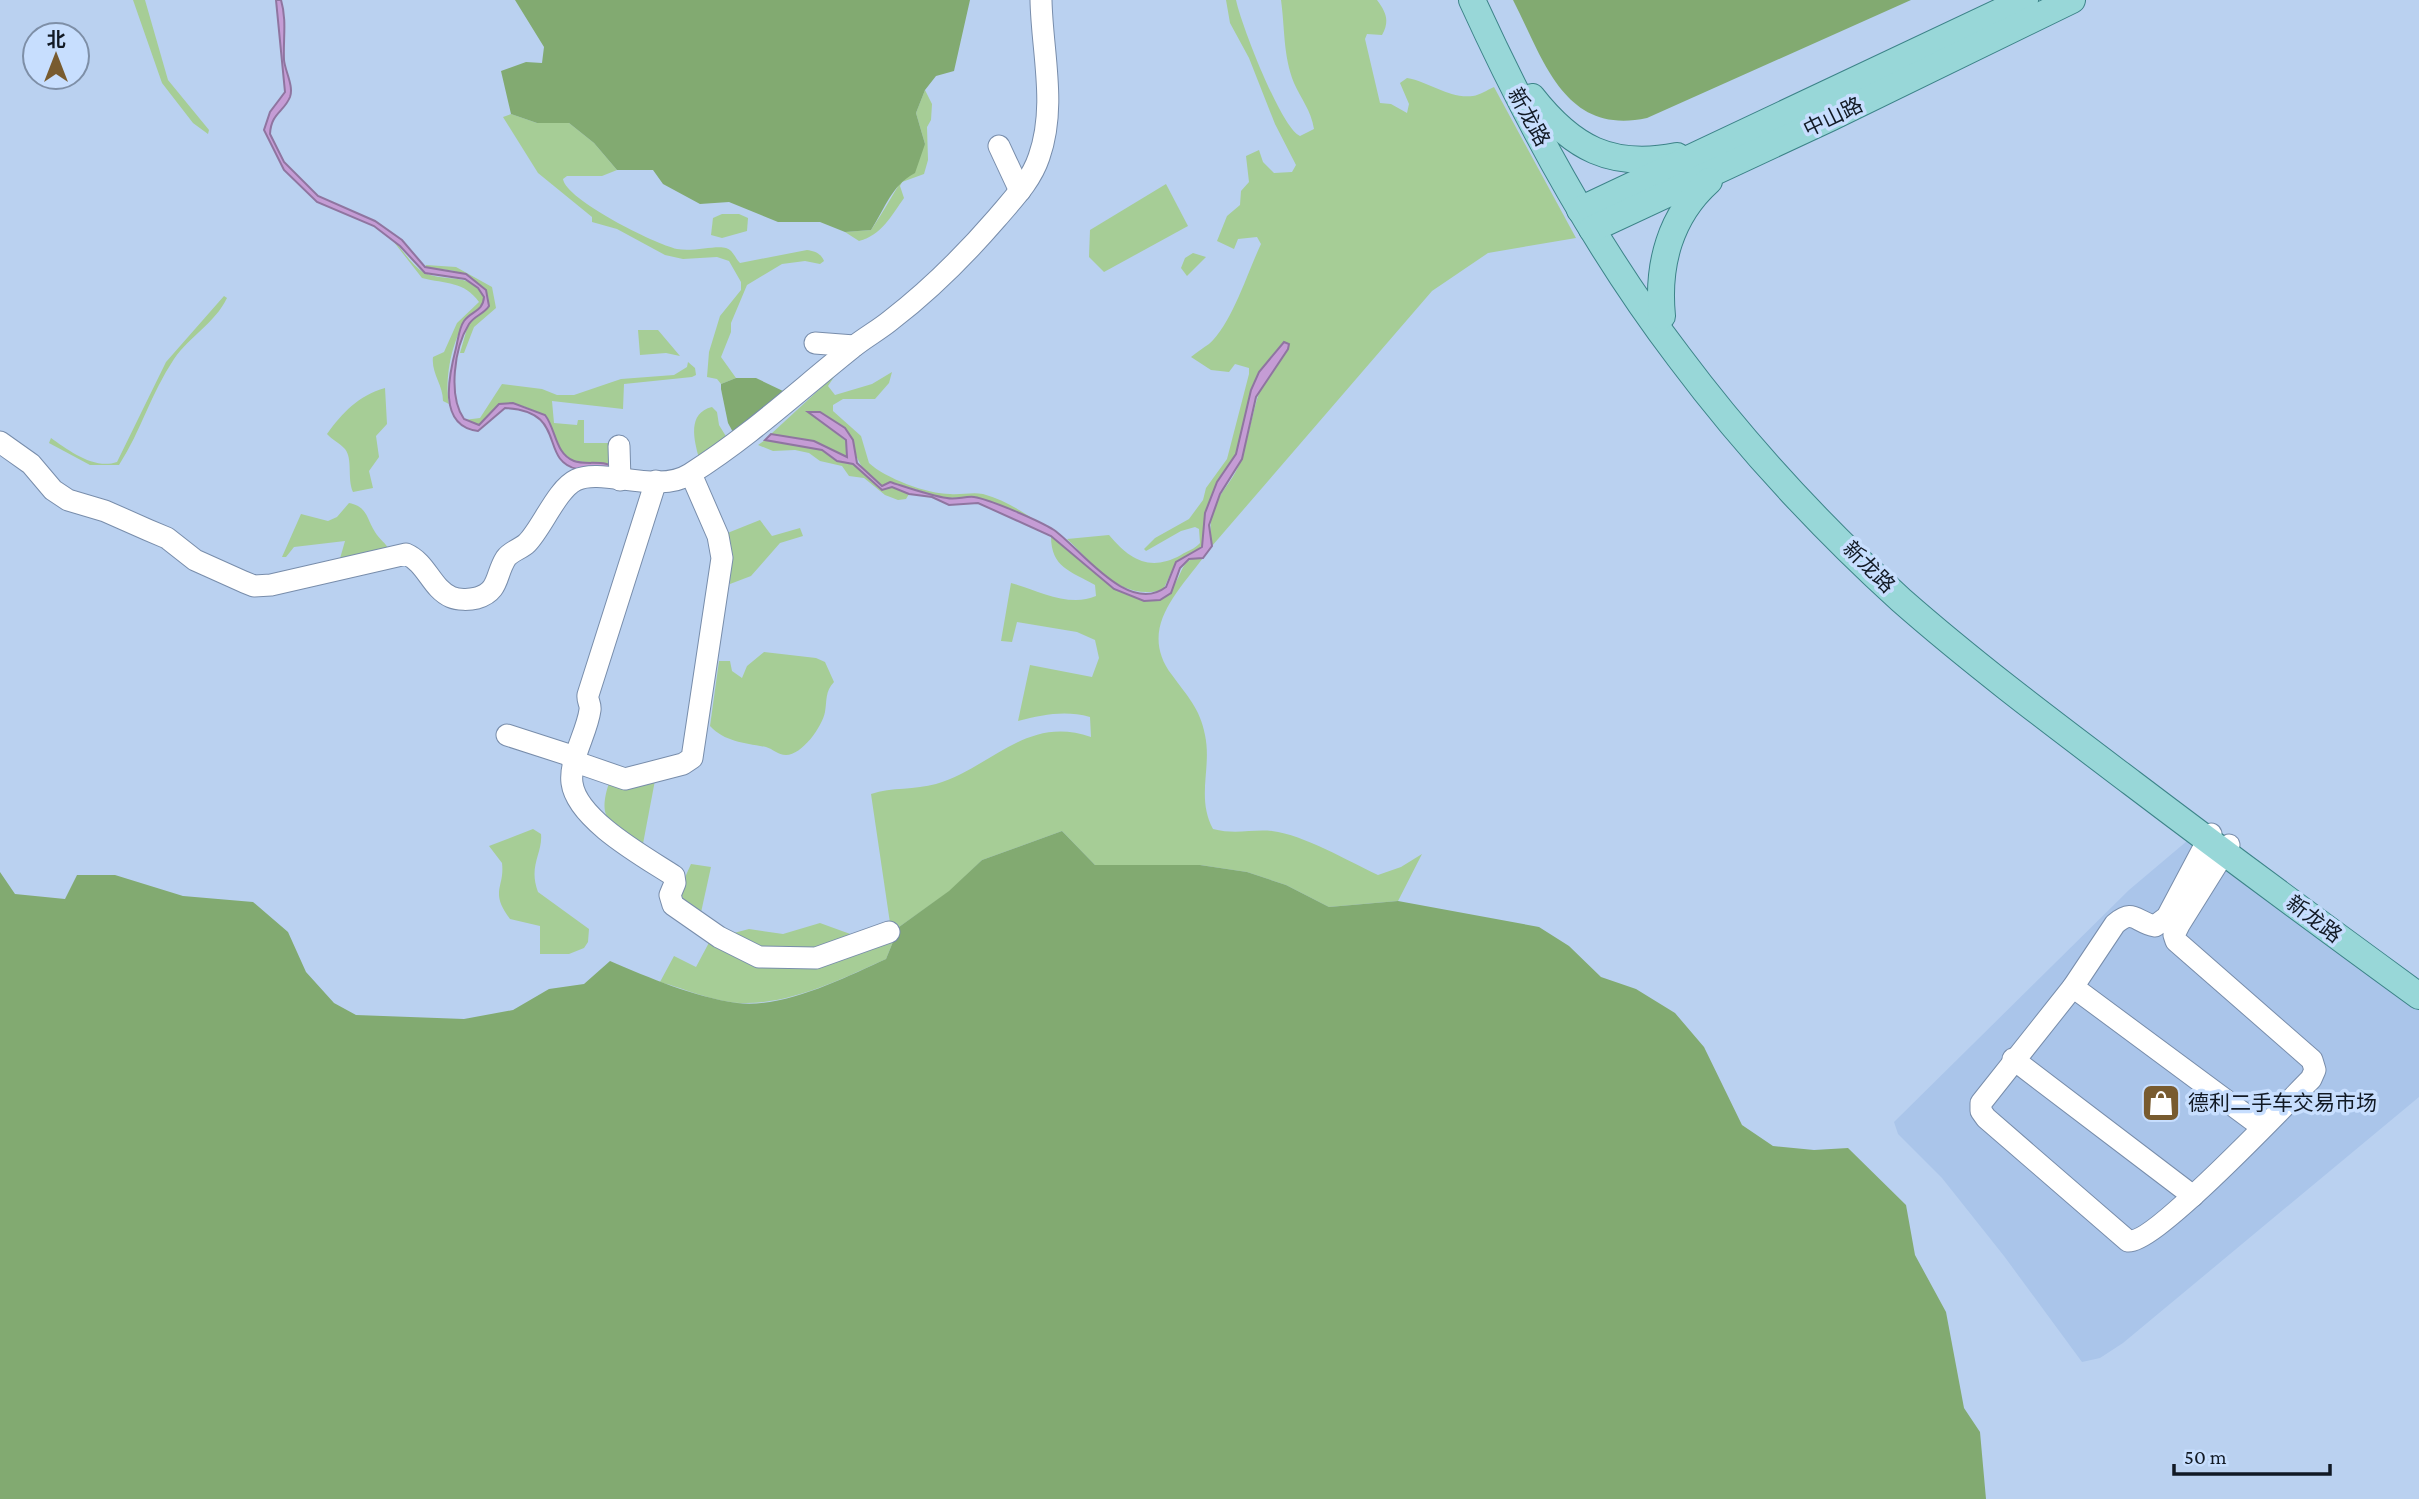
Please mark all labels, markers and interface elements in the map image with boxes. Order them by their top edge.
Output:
north arrow [21,21,91,91]
text: 北 [46,29,66,50]
street label: 新龙路 [1503,84,1555,150]
street label: 中山路 [1799,92,1867,142]
street label: 新龙路 [1838,536,1900,598]
street label: 新龙路 [2282,890,2346,948]
shop icon: 德利二手车交易市场 [2140,1082,2182,1124]
place label: 德利二手车交易市场 [2188,1091,2377,1115]
scale bar [2174,1432,2330,1476]
text: 50 m [2184,1445,2227,1469]

